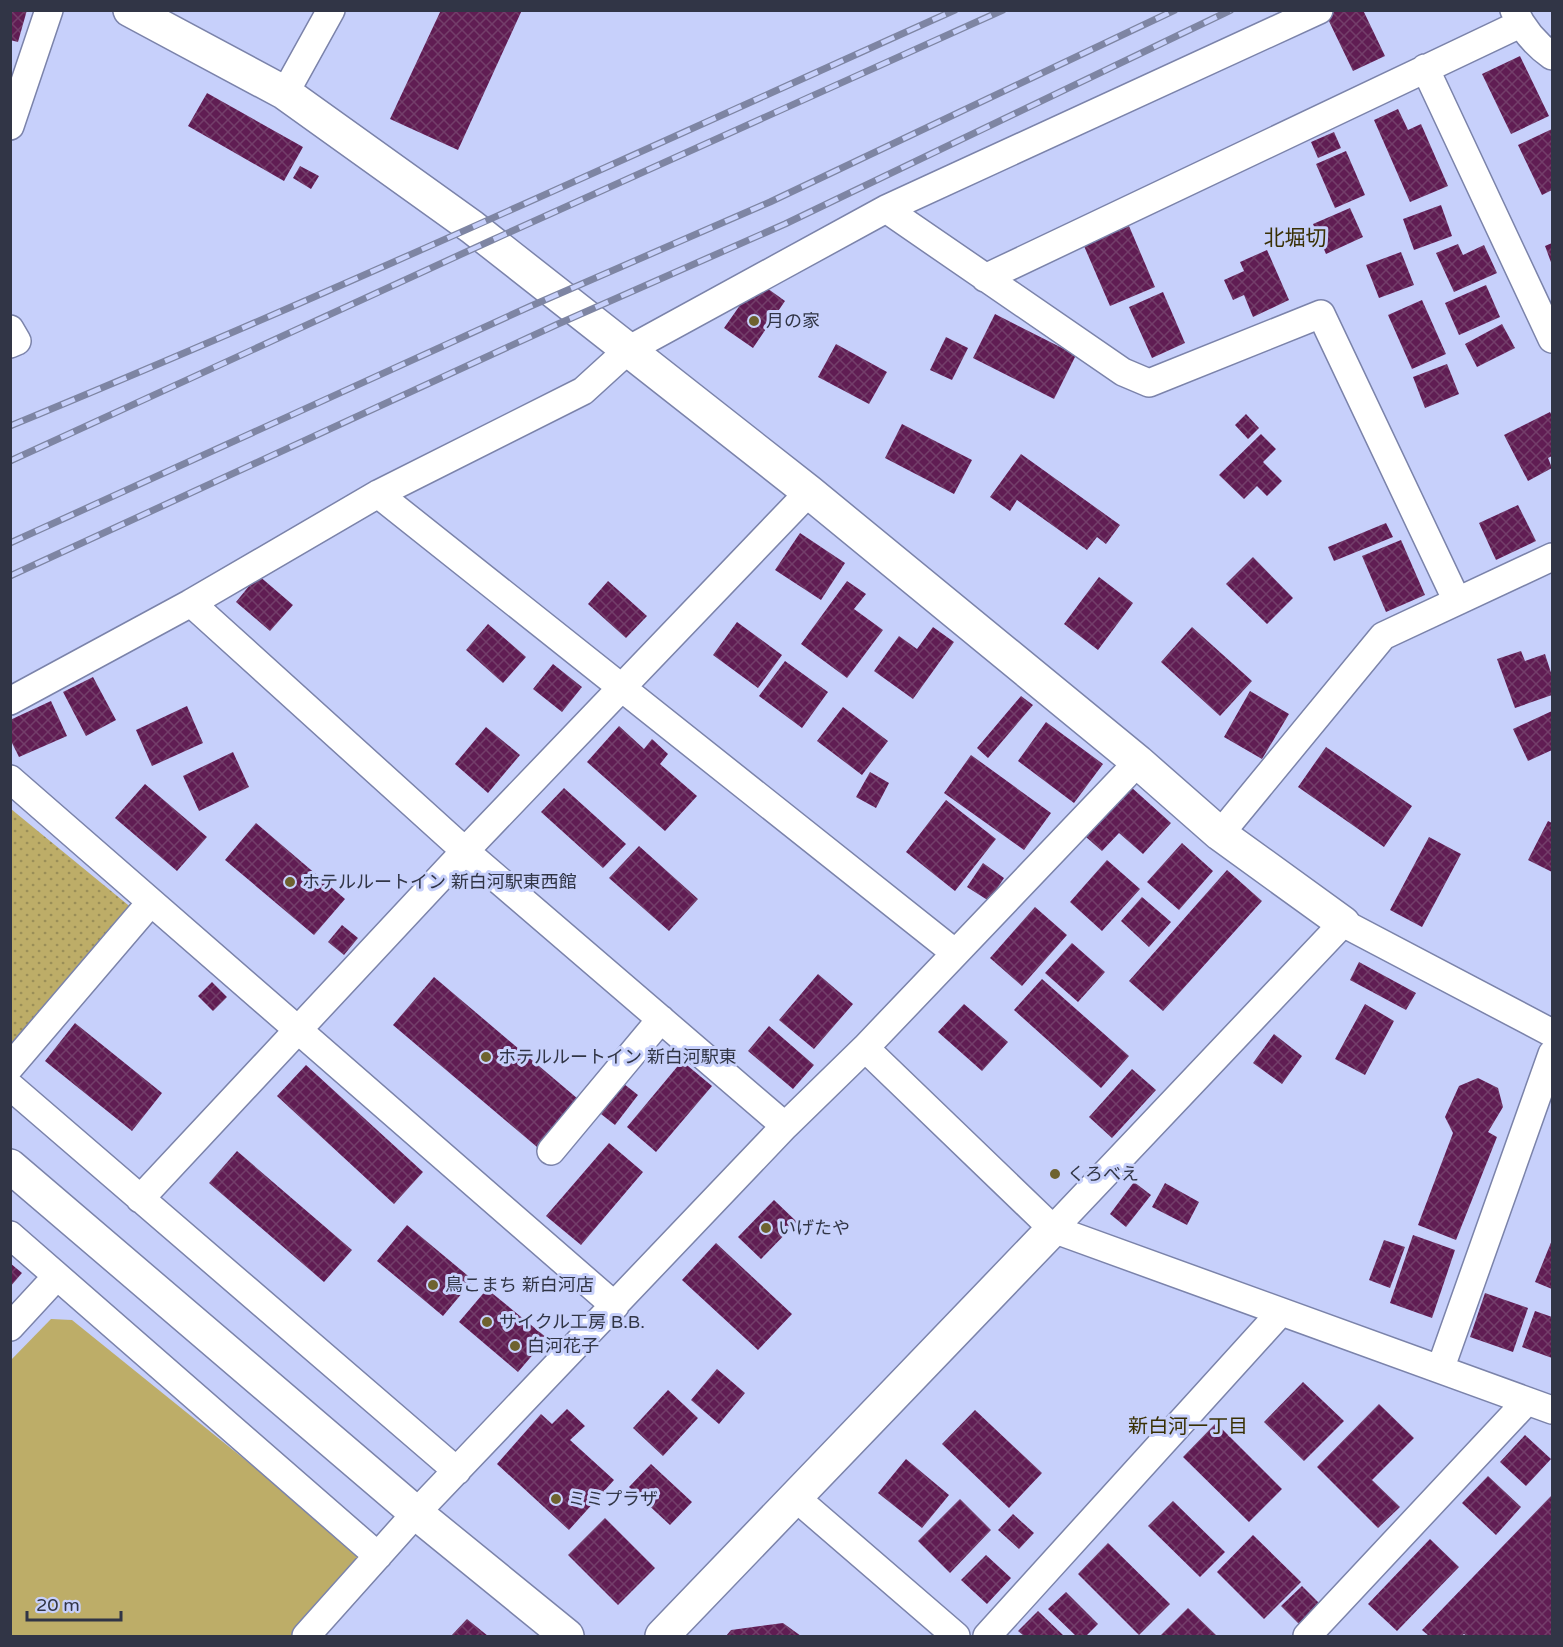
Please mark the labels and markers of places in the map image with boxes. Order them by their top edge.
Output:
place label: 月の家 [766,310,820,332]
marker: 月の家 [747,314,761,328]
place label: ホテルルートイン 新白河駅東西館 [302,871,577,893]
marker: ホテルルートイン 新白河駅東西館 [283,875,297,889]
place label: ホテルルートイン 新白河駅東 [498,1046,737,1068]
marker: ホテルルートイン 新白河駅東 [479,1050,493,1064]
place label: くろべえ [1067,1163,1139,1185]
marker: くろべえ [1048,1167,1062,1181]
place label: いげたや [778,1217,850,1239]
marker: いげたや [759,1221,773,1235]
place label: 鳥こまち 新白河店 [445,1274,594,1296]
marker: 鳥こまち 新白河店 [426,1278,440,1292]
place label: サイクル工房 B.B. [499,1311,645,1333]
marker: サイクル工房 B.B. [480,1315,494,1329]
place label: 白河花子 [527,1335,599,1357]
marker: 白河花子 [508,1339,522,1353]
place label: ミミプラザ [568,1488,658,1510]
marker: ミミプラザ [549,1492,563,1506]

